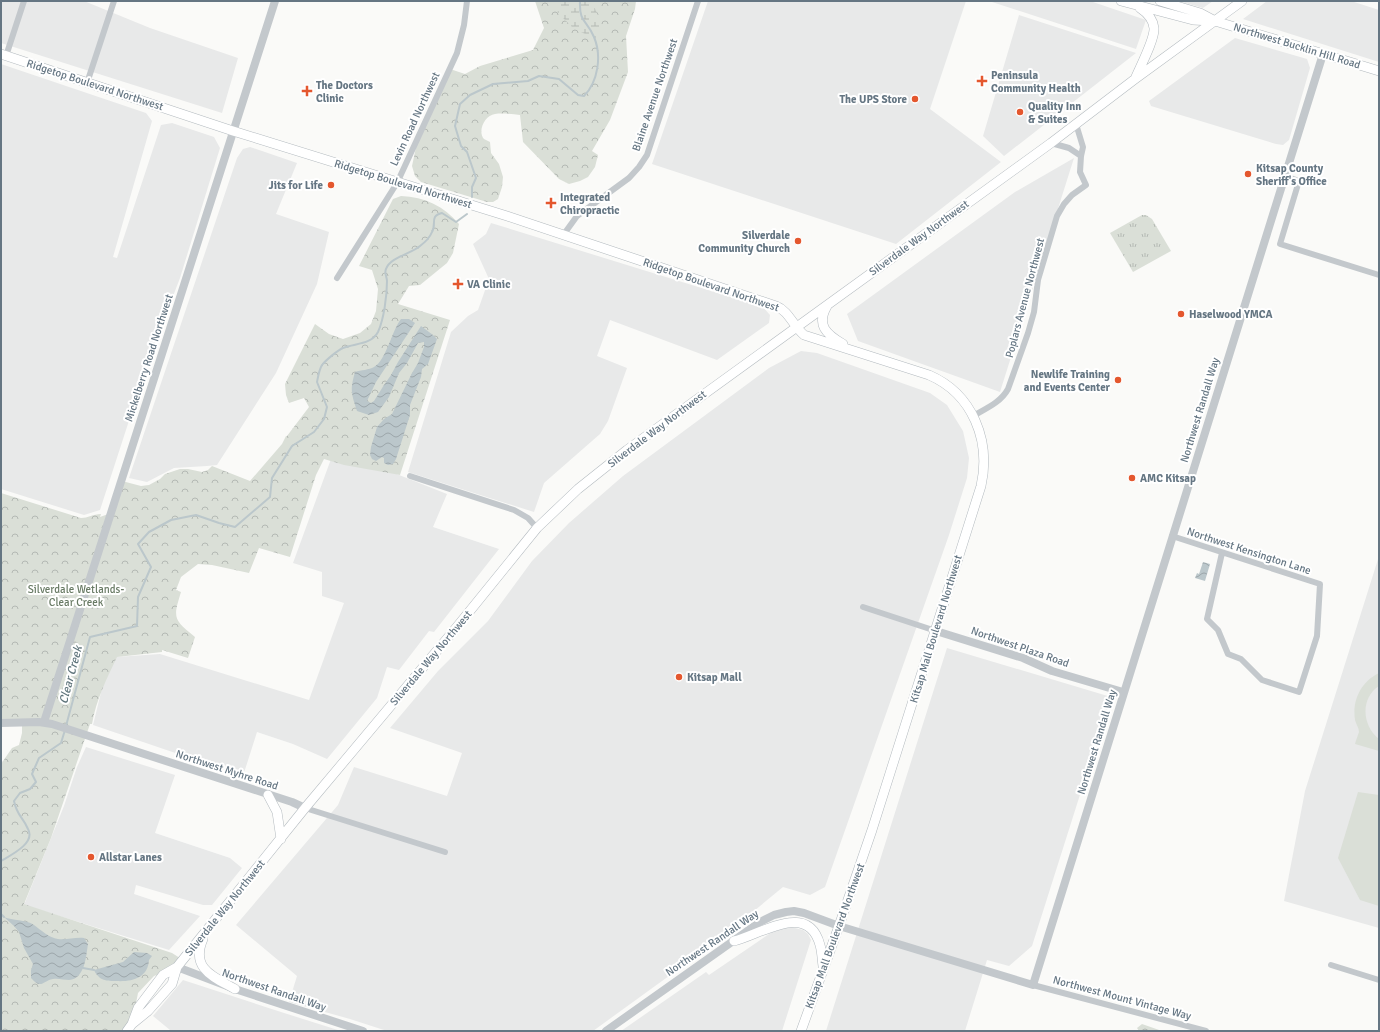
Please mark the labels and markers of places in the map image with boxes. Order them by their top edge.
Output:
place label: Peninsula Community Health [991,69,1081,95]
marker: Peninsula Community Health [976,75,988,87]
place label: The Doctors Clinic [316,79,373,105]
marker: The Doctors Clinic [301,85,313,97]
place label: The UPS Store [840,93,908,106]
marker: The UPS Store [910,94,920,104]
place label: Quality Inn & Suites [1028,100,1081,126]
marker: Quality Inn & Suites [1015,107,1025,117]
place label: Kitsap County Sheriff's Office [1256,162,1327,188]
marker: Kitsap County Sheriff's Office [1243,169,1253,179]
place label: Jits for Life [269,179,324,192]
marker: Jits for Life [326,180,336,190]
place label: Integrated Chiropractic [560,191,620,217]
marker: Integrated Chiropractic [545,197,557,209]
place label: Silverdale Community Church [698,229,791,255]
marker: Silverdale Community Church [793,236,803,246]
marker: VA Clinic [452,278,464,290]
place label: VA Clinic [467,278,510,291]
place label: Haselwood YMCA [1189,308,1273,321]
marker: Haselwood YMCA [1176,309,1186,319]
place label: Newlife Training and Events Center [1024,368,1111,394]
marker: Newlife Training and Events Center [1113,375,1123,385]
place label: AMC Kitsap [1140,472,1196,485]
marker: AMC Kitsap [1127,473,1137,483]
place label: Kitsap Mall [687,671,742,684]
marker: Kitsap Mall [674,672,684,682]
place label: Allstar Lanes [99,851,162,864]
marker: Allstar Lanes [86,852,96,862]

